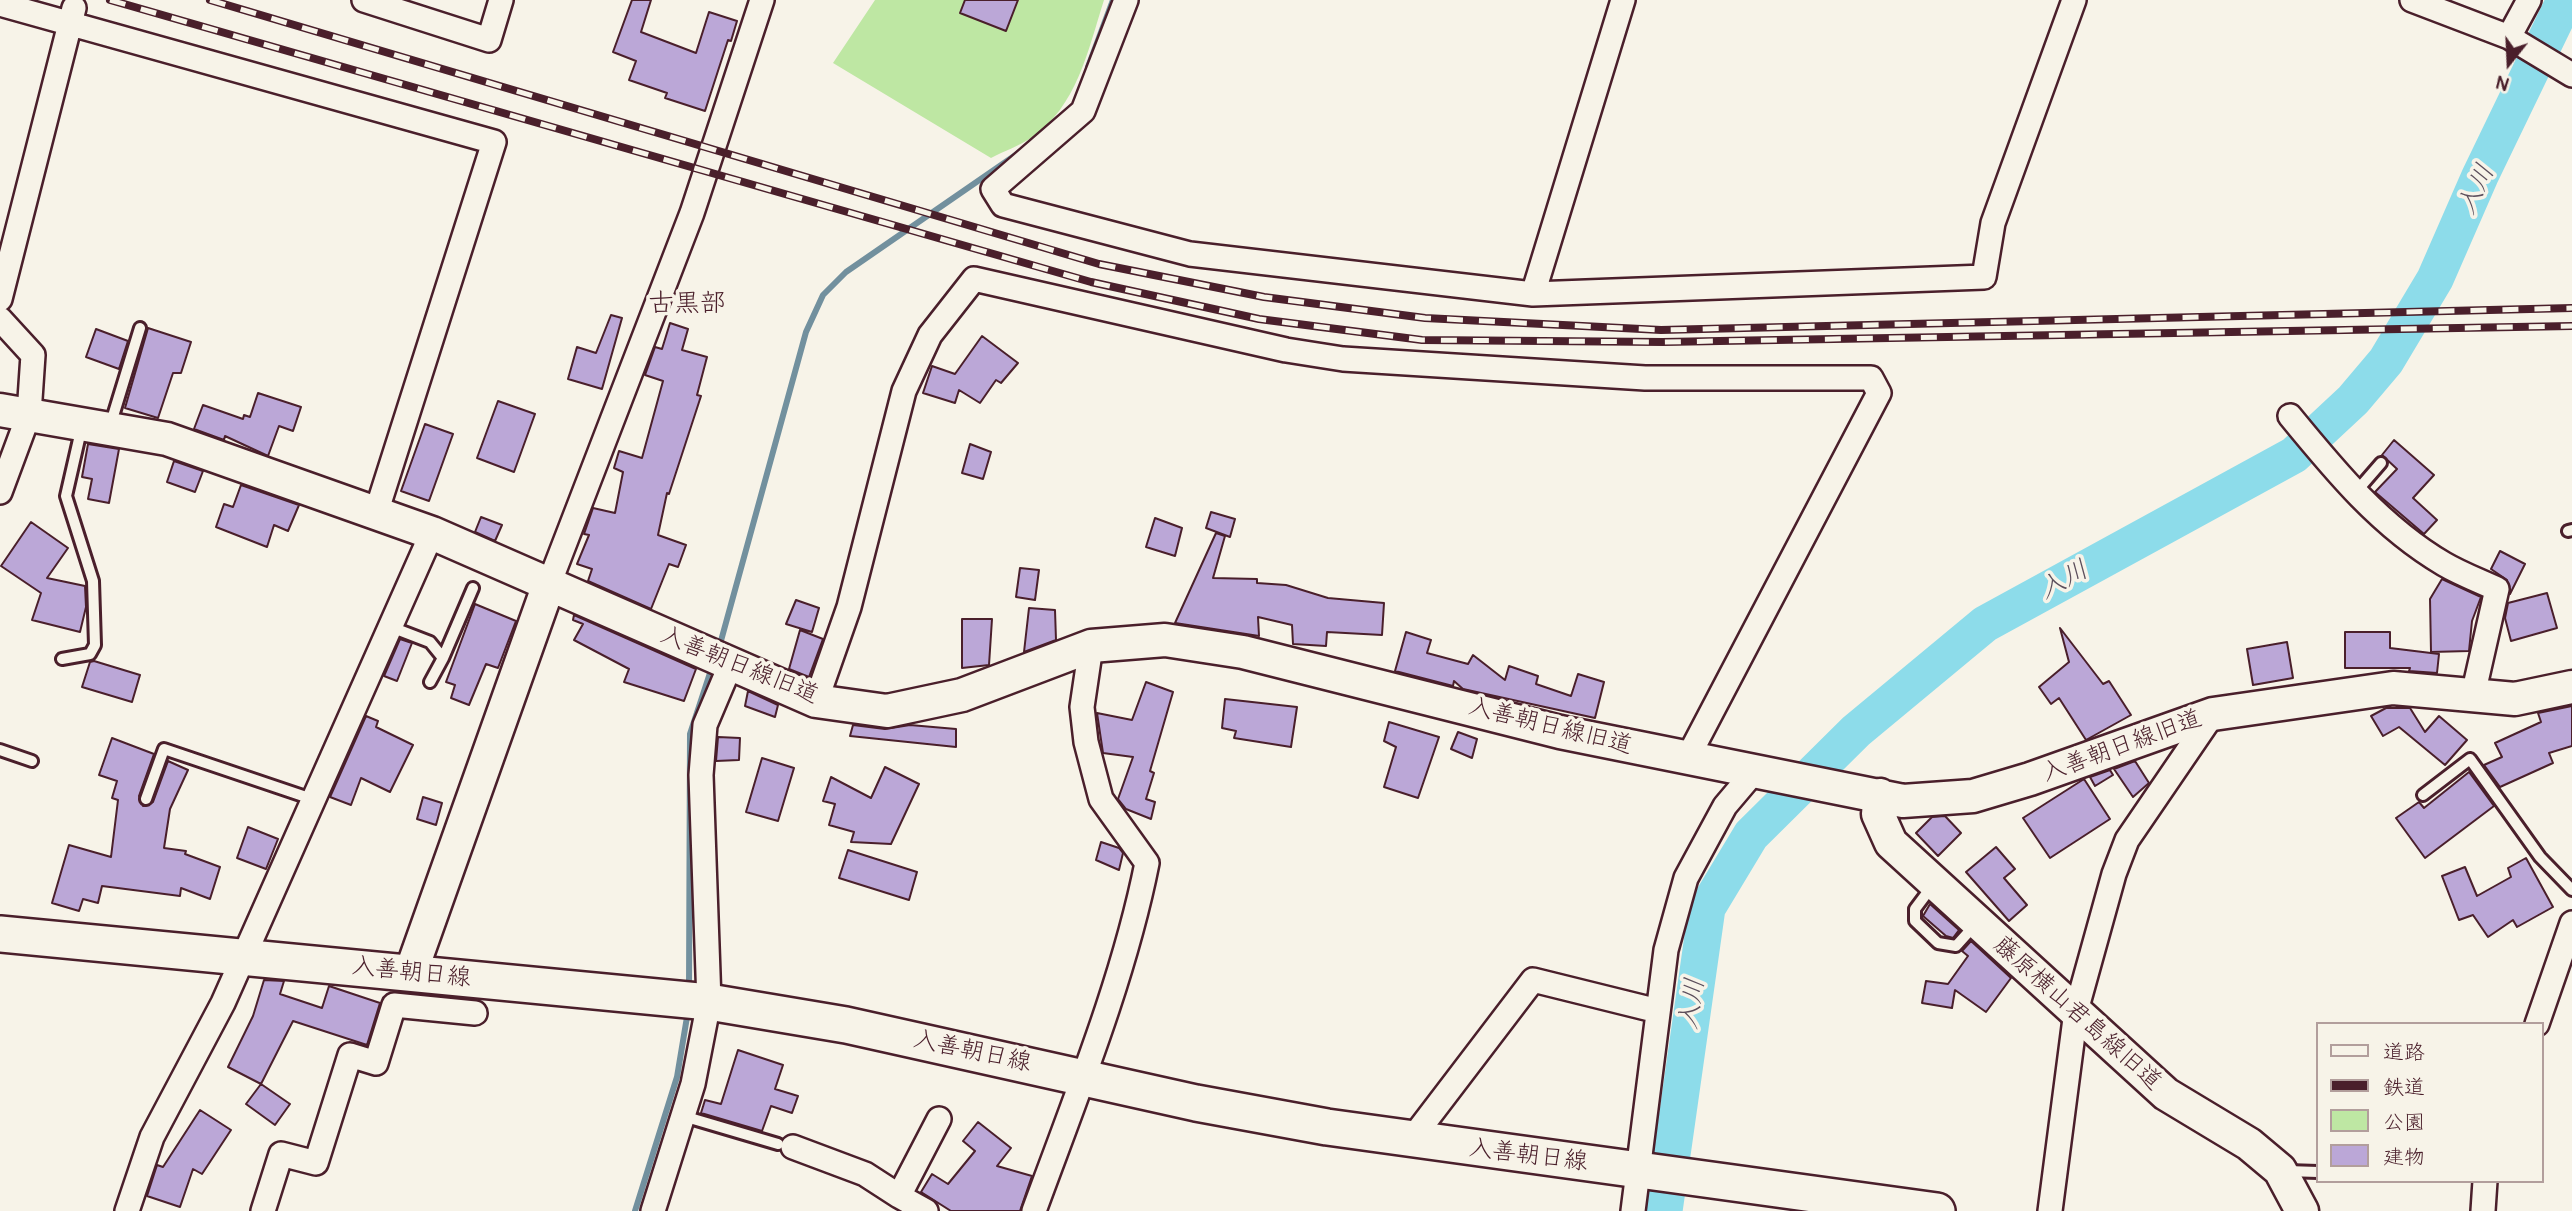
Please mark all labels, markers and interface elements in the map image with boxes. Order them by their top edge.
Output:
north arrow [2474,28,2544,98]
text: N [2493,70,2512,96]
water label: 入川 [2452,160,2502,220]
district label: 古黒部 [648,288,726,320]
water label: 入川 [2034,555,2094,607]
street label: 入善朝日線旧道 [656,621,822,711]
street label: 入善朝日線旧道 [1465,693,1635,761]
street label: 入善朝日線旧道 [2038,705,2206,789]
street label: 藤原横山君島線旧道 [1987,931,2167,1097]
street label: 入善朝日線 [350,952,472,994]
water label: 入川 [1674,976,1712,1032]
legend [2316,1022,2544,1183]
street label: 入善朝日線 [910,1025,1034,1079]
text: 道路 [2383,1039,2425,1066]
text: 鉄道 [2383,1074,2425,1101]
text: 公園 [2383,1109,2425,1136]
street label: 入善朝日線 [1467,1134,1589,1178]
text: 建物 [2383,1144,2425,1171]

